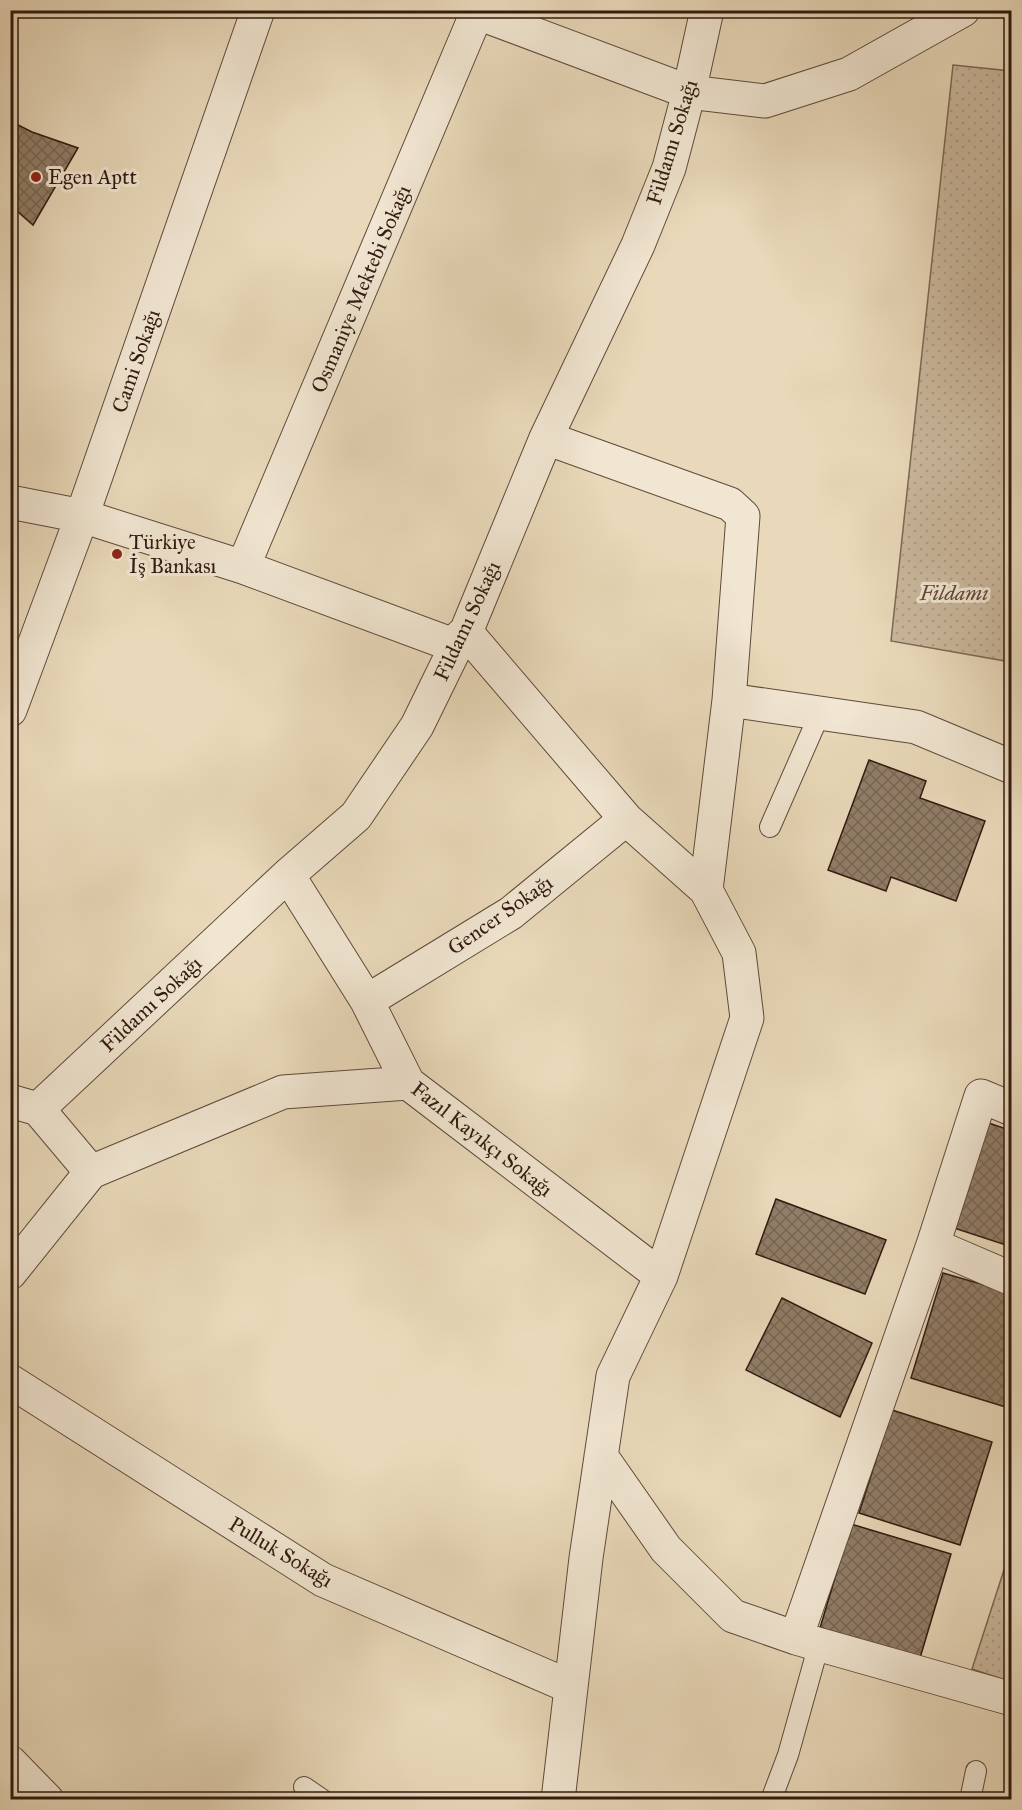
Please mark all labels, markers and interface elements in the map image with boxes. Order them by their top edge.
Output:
street label: Fildamı Sokağı [641,76,703,208]
place label: Egen Aptt [48,164,138,190]
marker: Egen Aptt [29,170,43,184]
street label: Osmaniye Mektebi Sokağı [305,181,417,397]
street label: Cami Sokağı [106,305,166,416]
place label: Türkiye İş Bankası [129,529,217,579]
marker: Türkiye İş Bankası [110,547,124,561]
street label: Fildamı Sokağı [428,557,506,685]
park label: Fildamı [919,580,988,606]
street label: Gencer Sokağı [442,869,558,961]
street label: Fildamı Sokağı [95,950,207,1058]
street label: Fazıl Kayıkçı Sokağı [406,1076,558,1202]
street label: Pulluk Sokağı [224,1511,338,1593]

